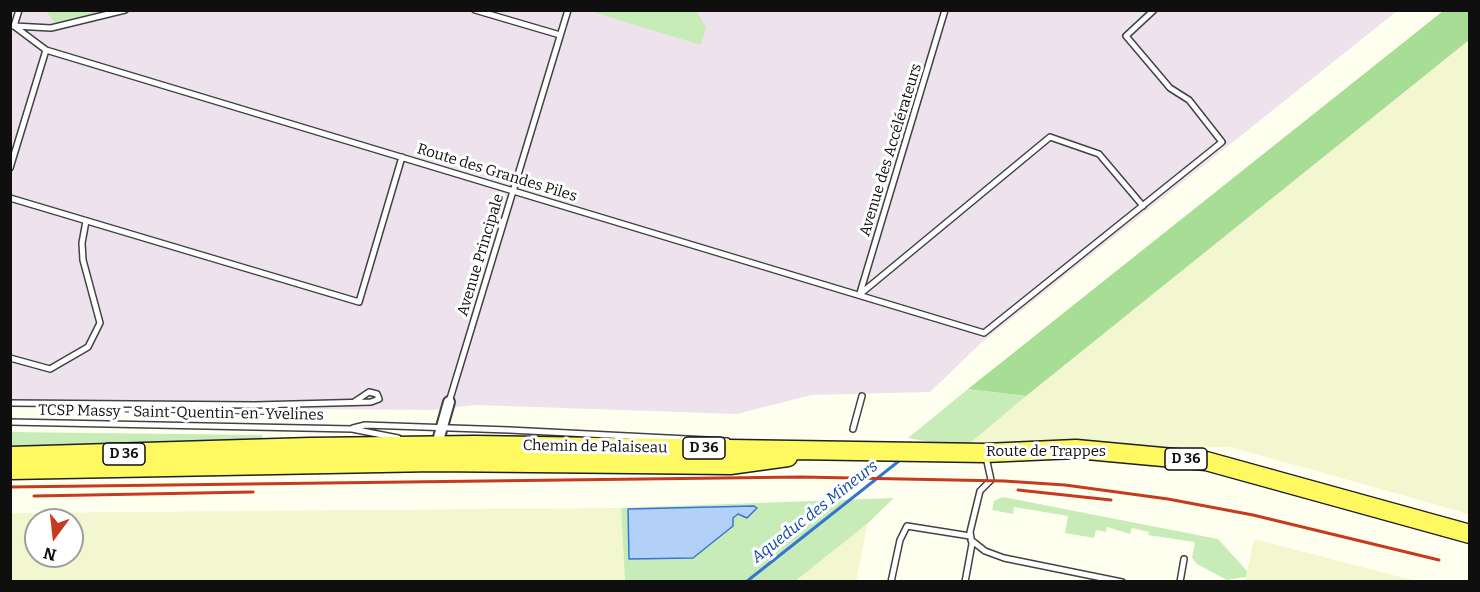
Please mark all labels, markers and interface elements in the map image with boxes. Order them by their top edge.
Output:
street label: Avenue des Accélérateurs [856,61,926,239]
street label: Route des Grandes Piles [415,140,579,206]
street label: Avenue Principale [454,192,508,318]
street label: TCSP Massy - Saint-Quentin-en-Yvelines [38,402,324,424]
street label: Chemin de Palaiseau [523,437,667,457]
road number: D 36 [683,437,725,459]
road number: D 36 [103,443,145,465]
street label: Route de Trappes [986,443,1106,461]
road number: D 36 [1165,448,1207,470]
water label: Aqueduc des Mineurs [748,457,882,567]
north arrow [24,508,84,568]
text: N [41,543,58,565]

